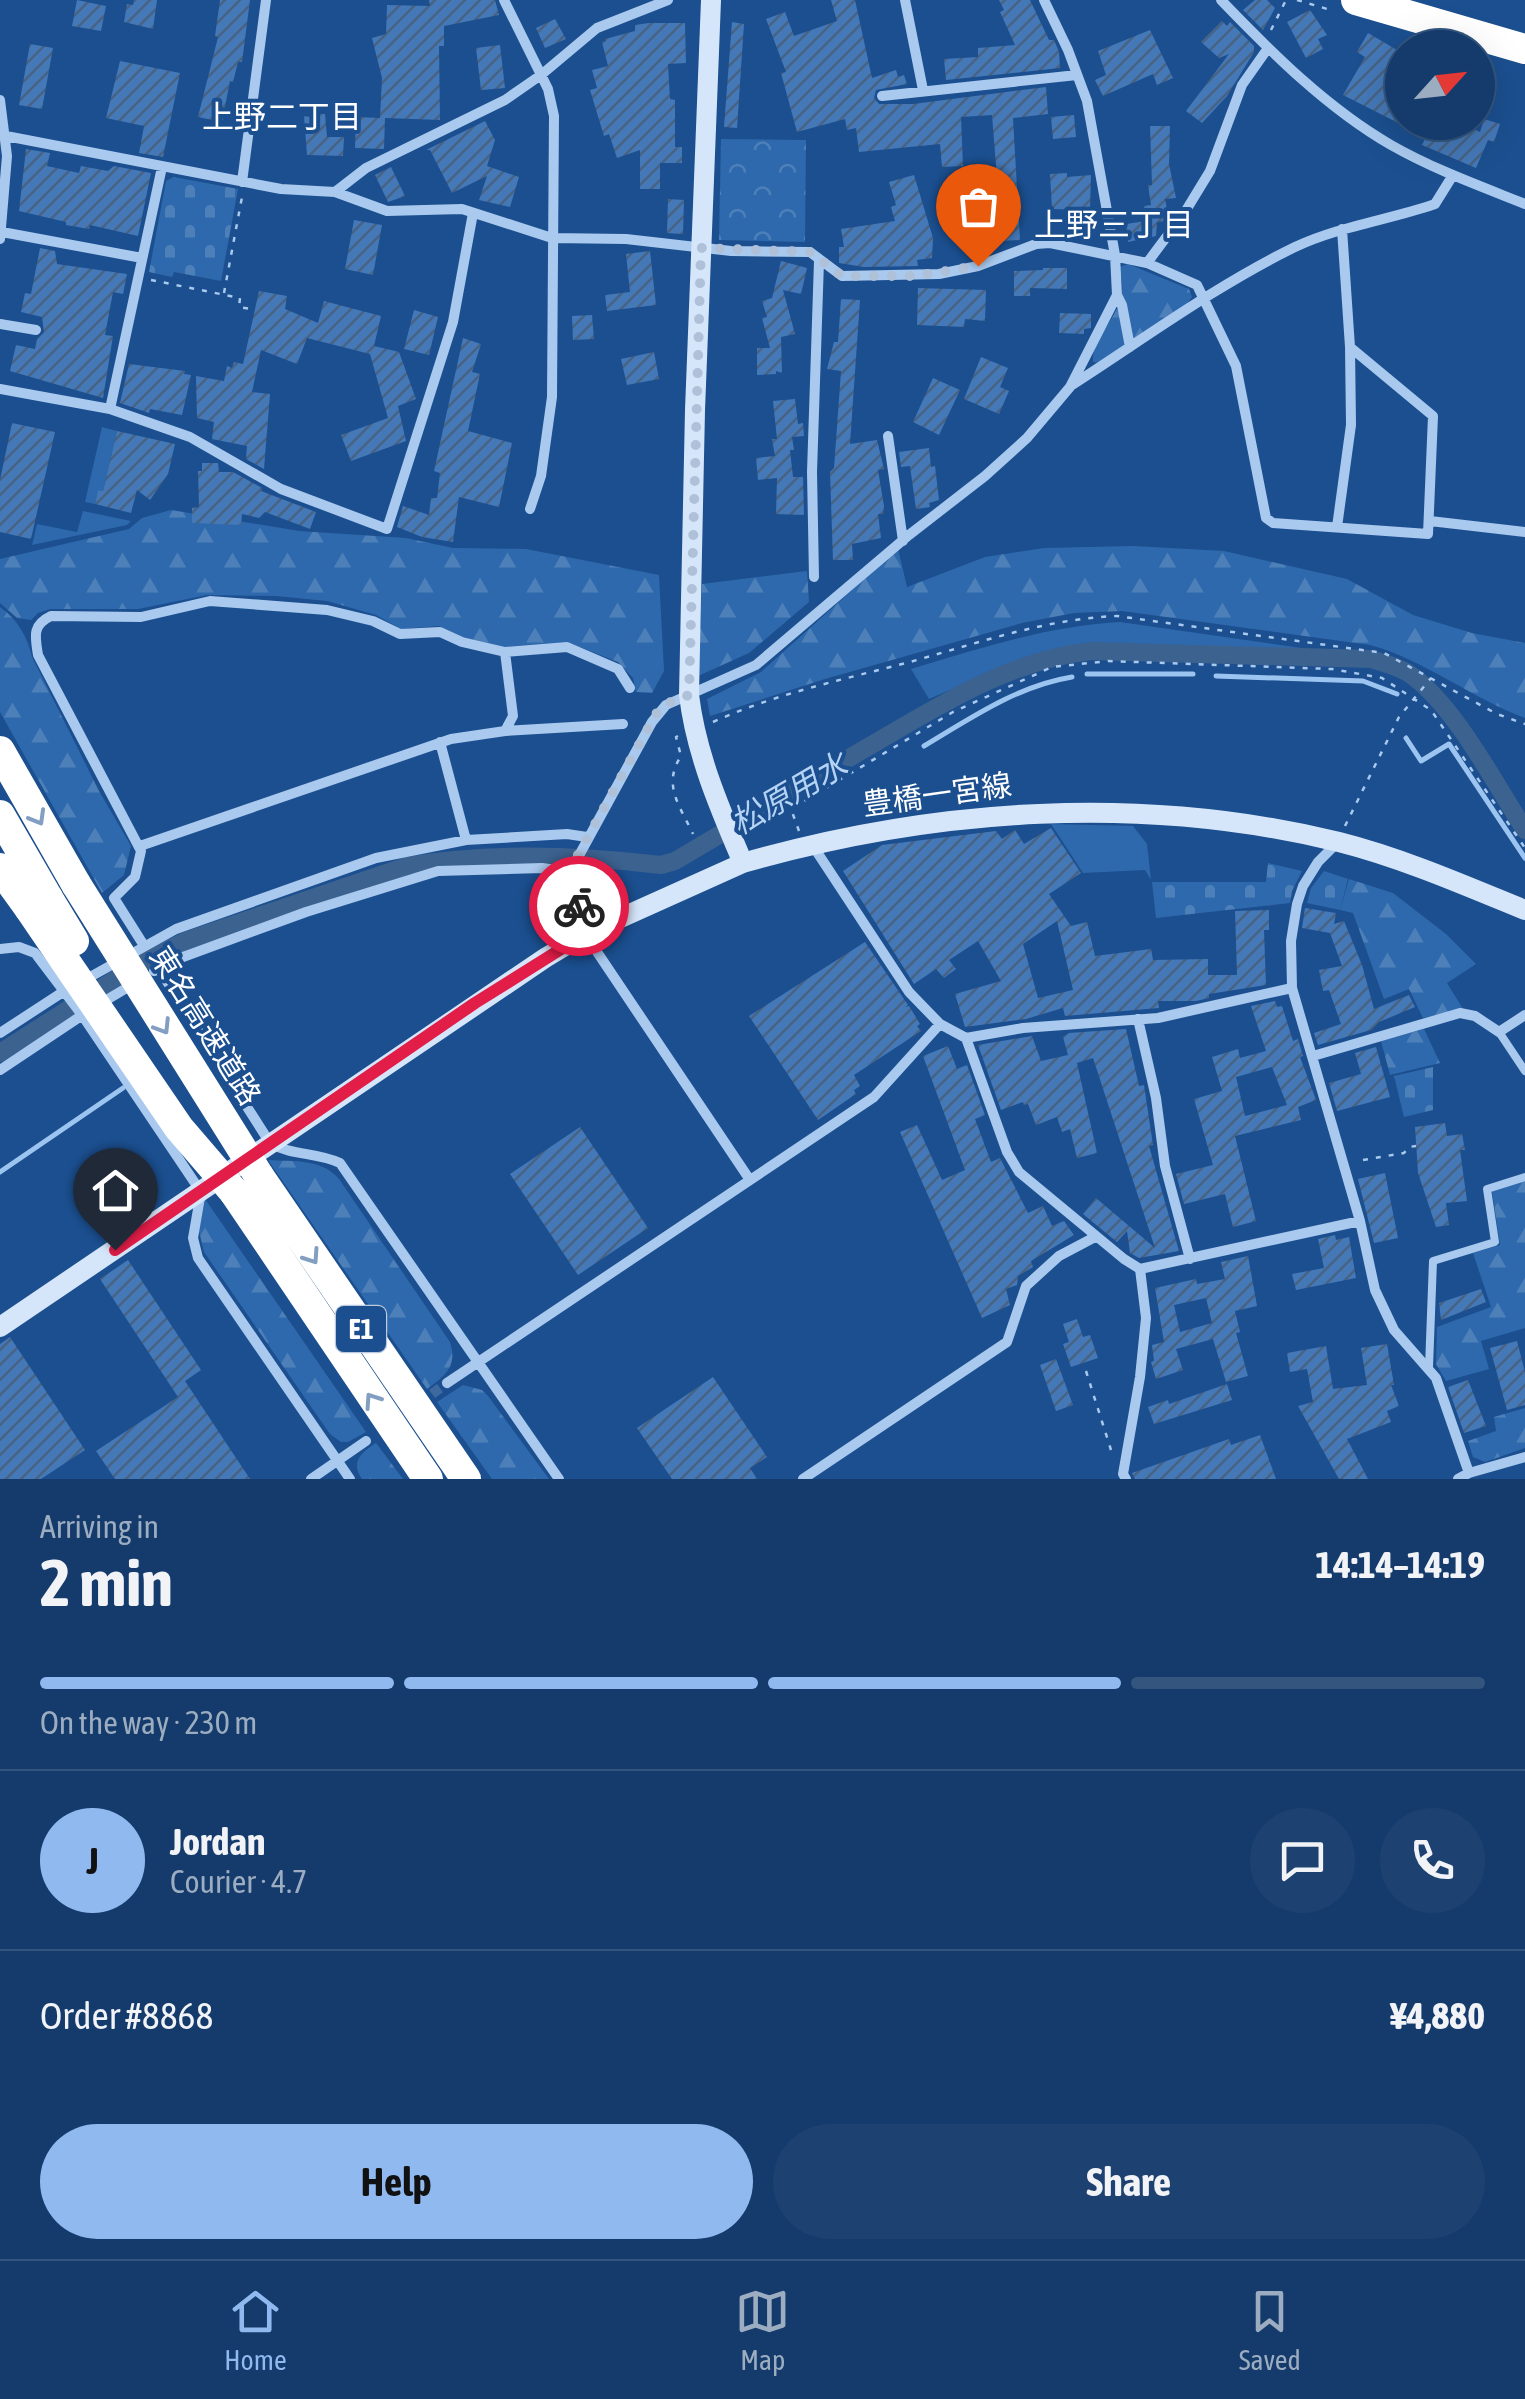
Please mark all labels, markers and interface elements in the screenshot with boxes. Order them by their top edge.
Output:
north arrow [1385,30,1495,140]
map controls [1385,30,1495,140]
district label: 上野二丁目 [202,98,362,135]
pin [936,164,1021,267]
icon: bag [951,179,1006,234]
district label: 上野三丁目 [1034,206,1194,243]
water label: 松原用水 [724,744,856,842]
street label: 豊橋一宮線 [860,767,1013,821]
one-way arrow [26,807,45,825]
courier [529,856,629,956]
icon: bike [552,879,607,934]
street label: 東名高速道路 [144,940,268,1111]
one-way arrow [151,1017,170,1035]
pin [73,1148,158,1251]
icon: home [88,1163,143,1218]
one-way arrow [300,1247,319,1265]
road number: E1 [336,1306,386,1352]
one-way arrow [365,1392,384,1410]
text: Arriving in [40,1508,159,1545]
text: 14:14–14:19 [1315,1543,1485,1586]
text: 2 min [40,1545,173,1620]
text: On the way · 230 m [40,1704,257,1741]
button: chat [1250,1808,1355,1913]
button: phone [1380,1808,1485,1913]
text: Jordan [170,1820,265,1863]
text: J [86,1839,99,1882]
text: Courier · 4.7 [170,1863,307,1900]
text: Order #8868 [40,1994,213,2037]
text: ¥4,880 [1390,1994,1485,2037]
button: Help [40,2124,753,2239]
button: Share [773,2124,1485,2239]
tab: Home [224,2284,287,2376]
tab: Map [735,2284,790,2376]
tab: Saved [1239,2284,1301,2376]

